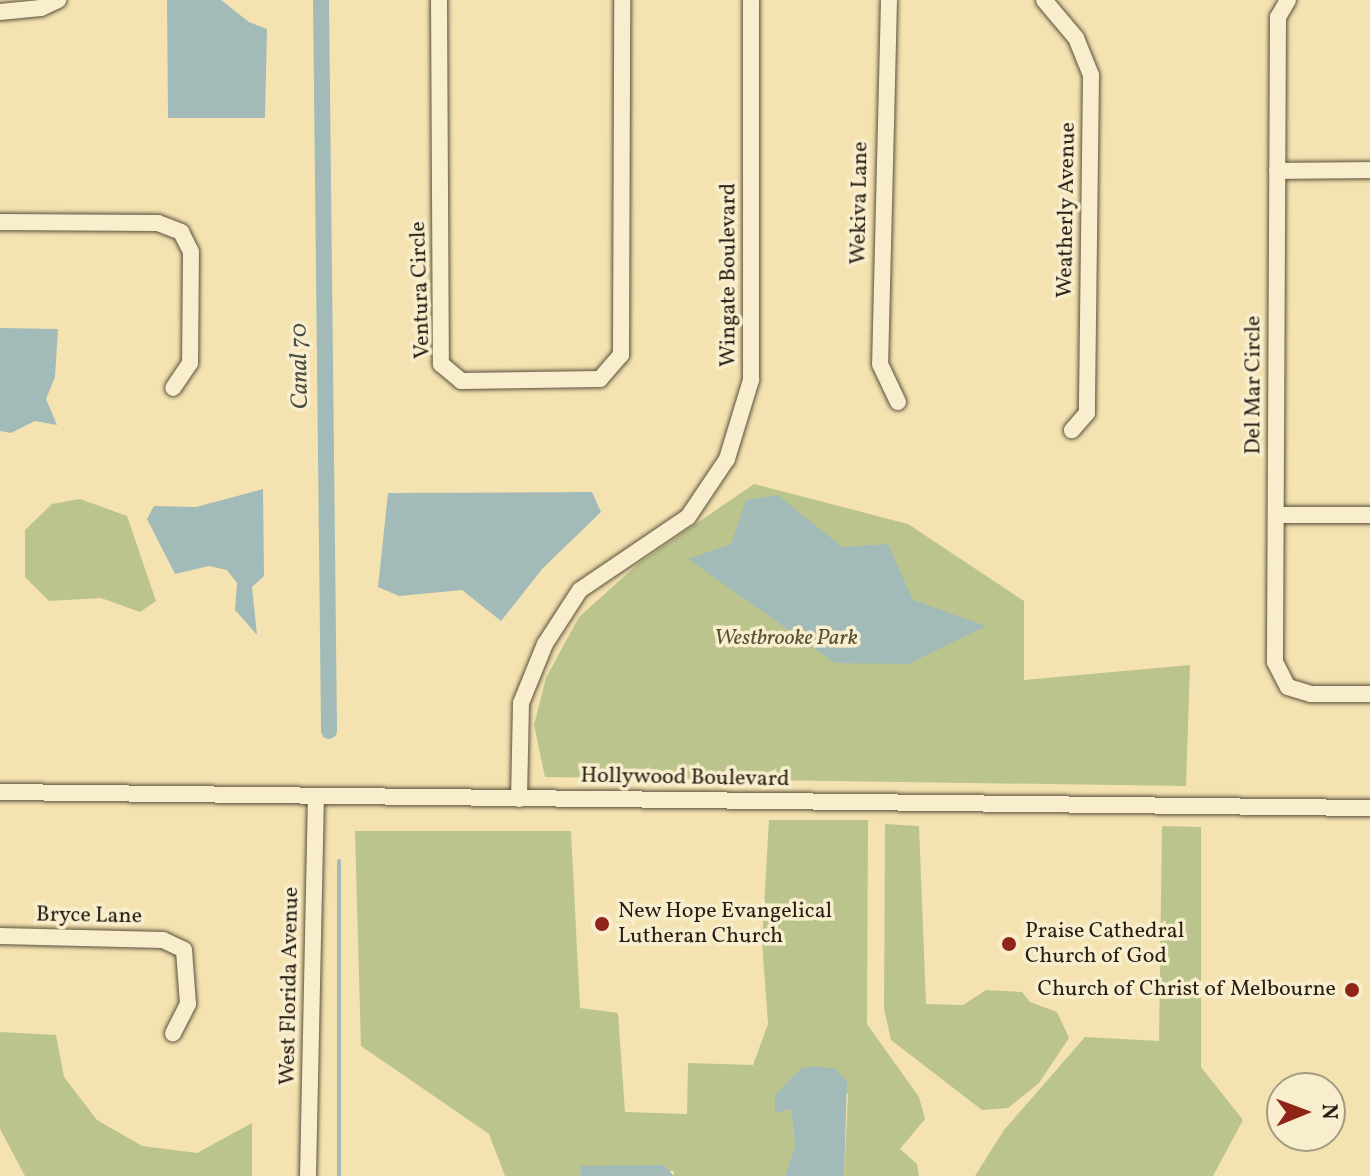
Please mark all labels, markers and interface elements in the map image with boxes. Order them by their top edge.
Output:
street label: Weatherly Avenue [1052,121,1082,299]
street label: Wekiva Lane [846,141,874,265]
street label: Wingate Boulevard [716,183,742,367]
street label: Ventura Circle [405,221,437,359]
street label: Del Mar Circle [1241,315,1267,455]
water label: Canal 70 [286,322,316,410]
park label: Westbrooke Park [714,626,858,652]
street label: Hollywood Boulevard [580,763,790,793]
street label: West Florida Avenue [275,887,305,1085]
place label: New Hope Evangelical Lutheran Church [618,898,833,950]
street label: Bryce Lane [36,902,142,930]
marker: New Hope Evangelical Lutheran Church [593,915,611,933]
place label: Praise Cathedral Church of God [1025,918,1184,970]
marker: Praise Cathedral Church of God [1000,935,1018,953]
place label: Church of Christ of Melbourne [1042,977,1336,1003]
marker: Church of Christ of Melbourne [1343,981,1361,999]
north arrow [1266,1072,1346,1152]
text: N [1313,1103,1344,1120]

